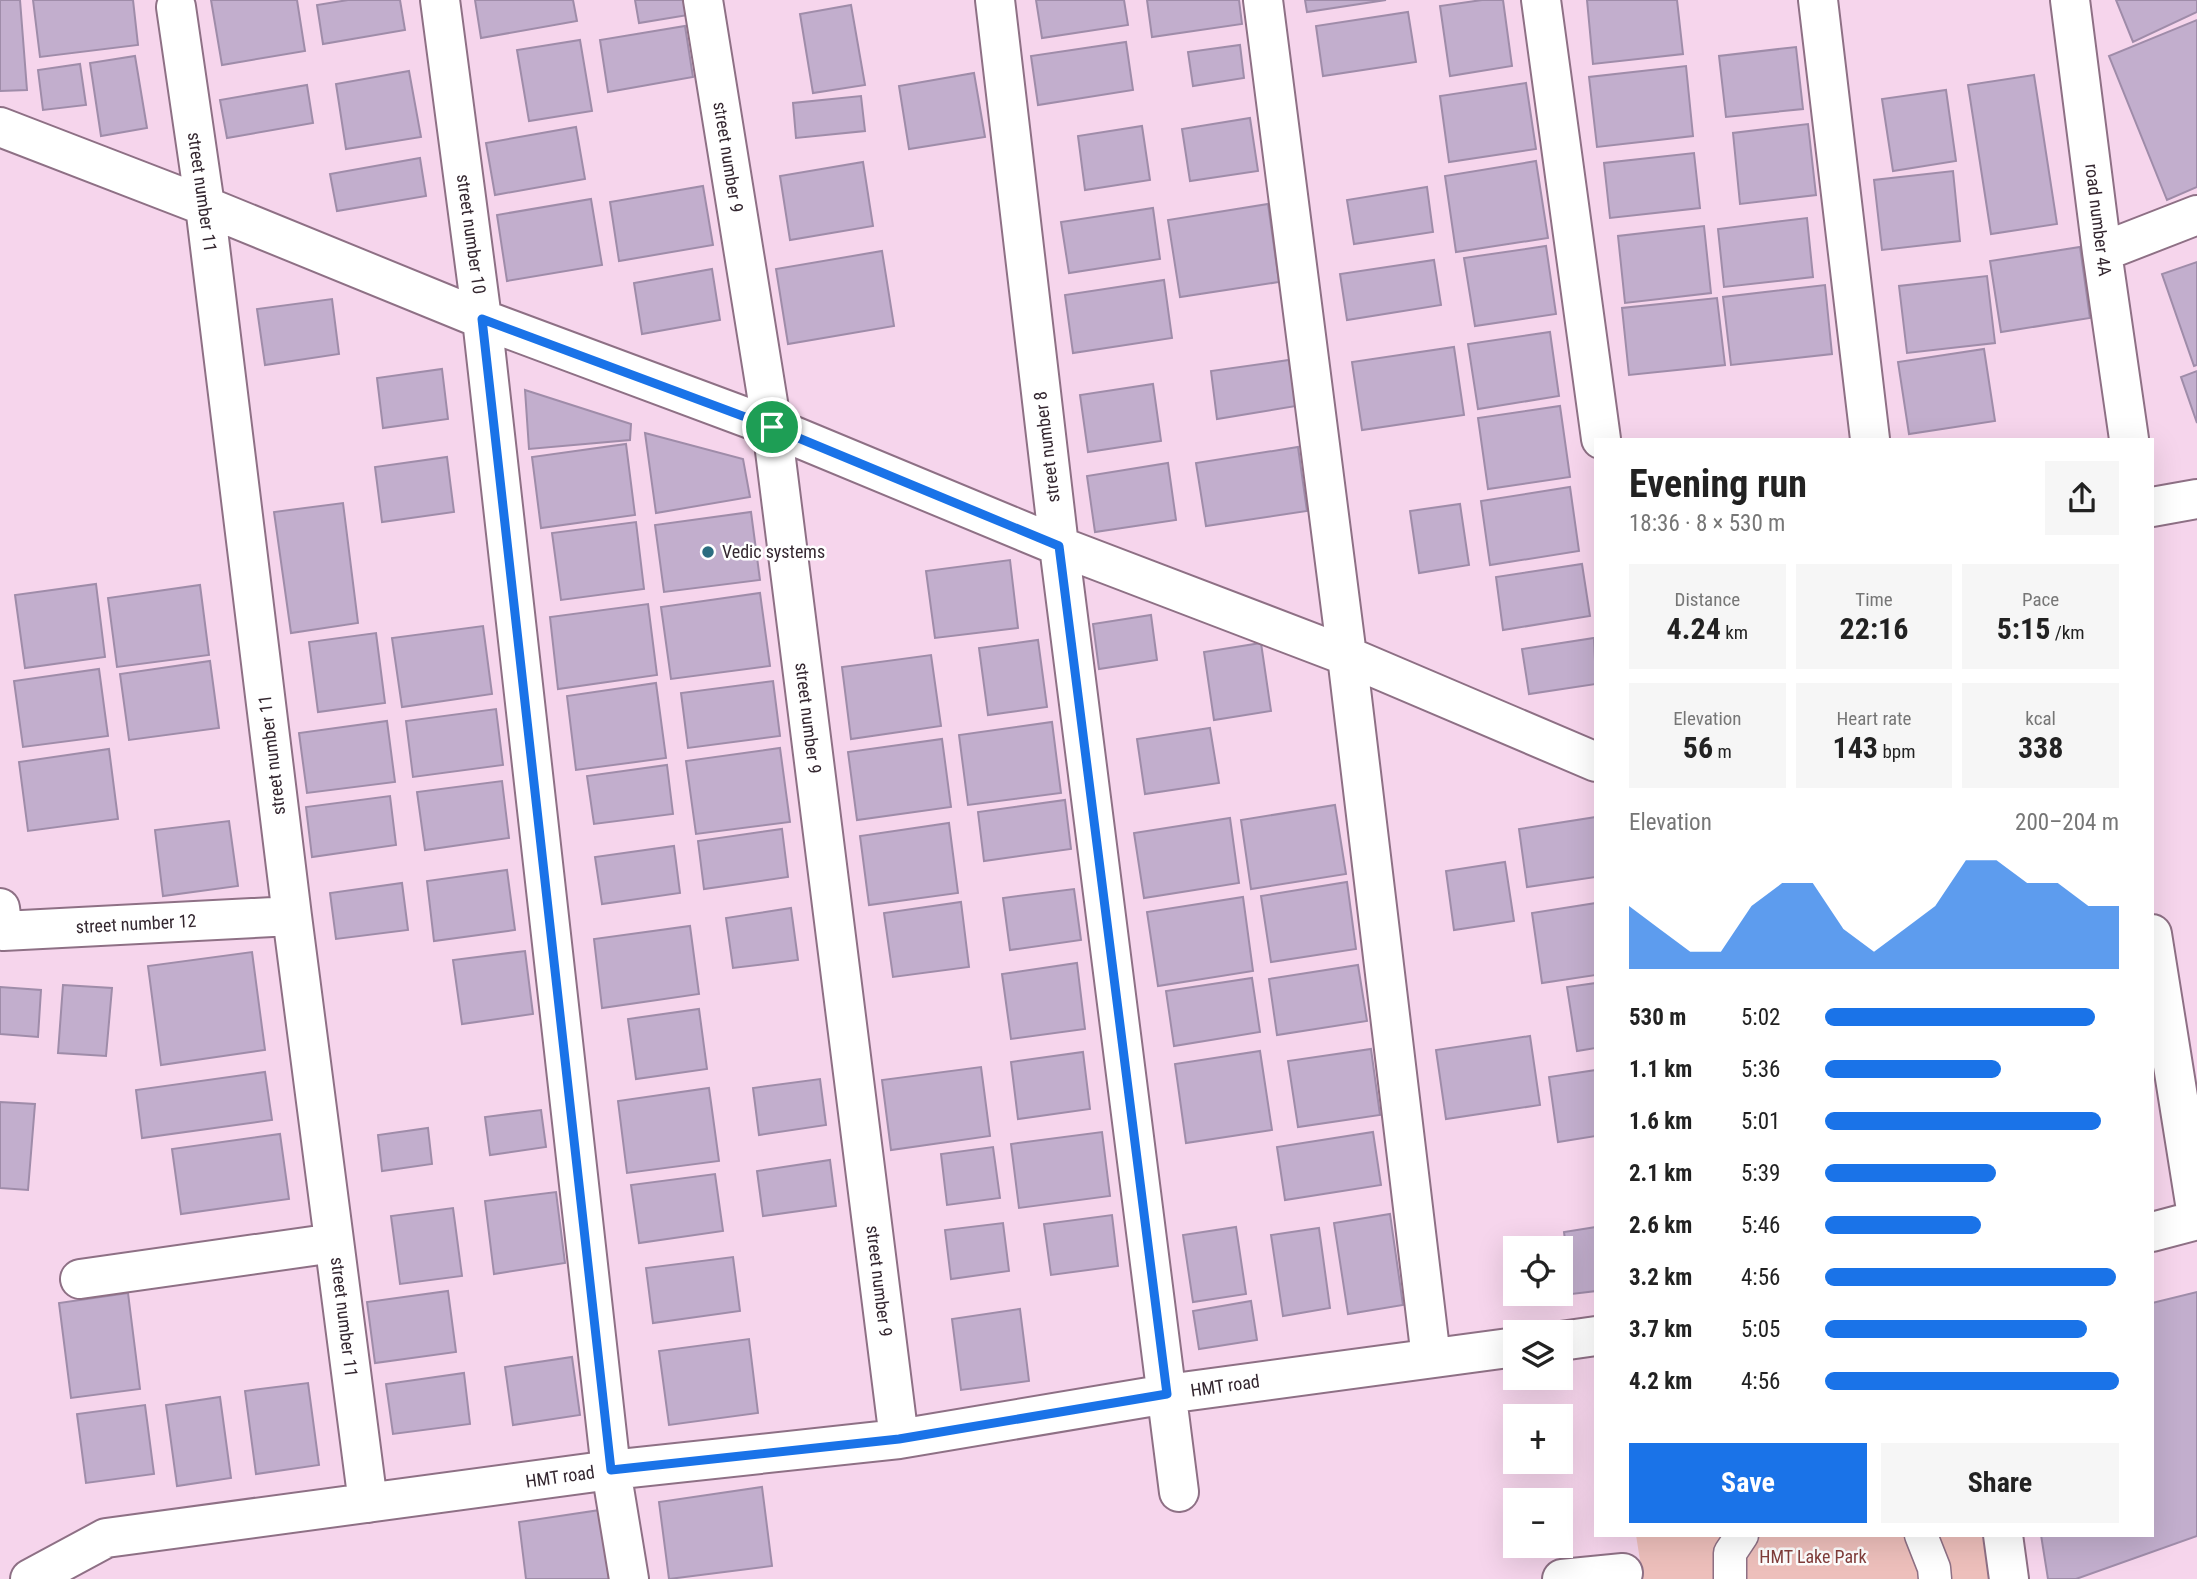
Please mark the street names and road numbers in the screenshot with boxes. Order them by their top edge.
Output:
street label: street number 9 [709,100,748,214]
street label: street number 11 [184,131,221,253]
street label: road number 4A [2081,162,2116,278]
street label: street number 10 [453,173,490,295]
street label: street number 8 [1029,390,1064,504]
street label: street number 9 [791,661,826,775]
street label: street number 11 [254,694,289,816]
street label: street number 12 [75,910,197,937]
street label: street number 9 [862,1224,897,1338]
street label: street number 11 [327,1256,362,1378]
street label: HMT road [1189,1370,1261,1401]
street label: HMT road [524,1461,596,1492]

